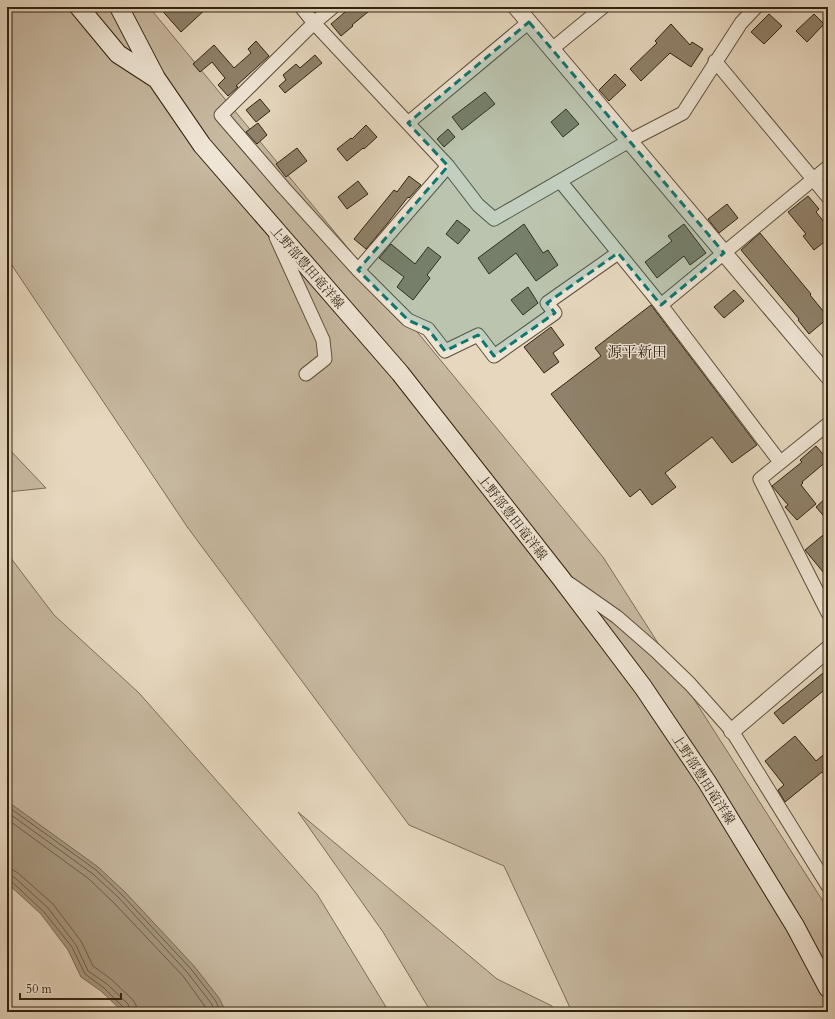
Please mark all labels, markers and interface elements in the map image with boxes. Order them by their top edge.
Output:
street label: 上野部豊田竜洋線 [266,223,348,313]
district label: 源平新田 [607,342,667,362]
street label: 上野部豊田竜洋線 [473,471,551,564]
street label: 上野部豊田竜洋線 [667,731,739,828]
scale bar [20,975,121,1001]
text: 50 m [26,981,53,997]

